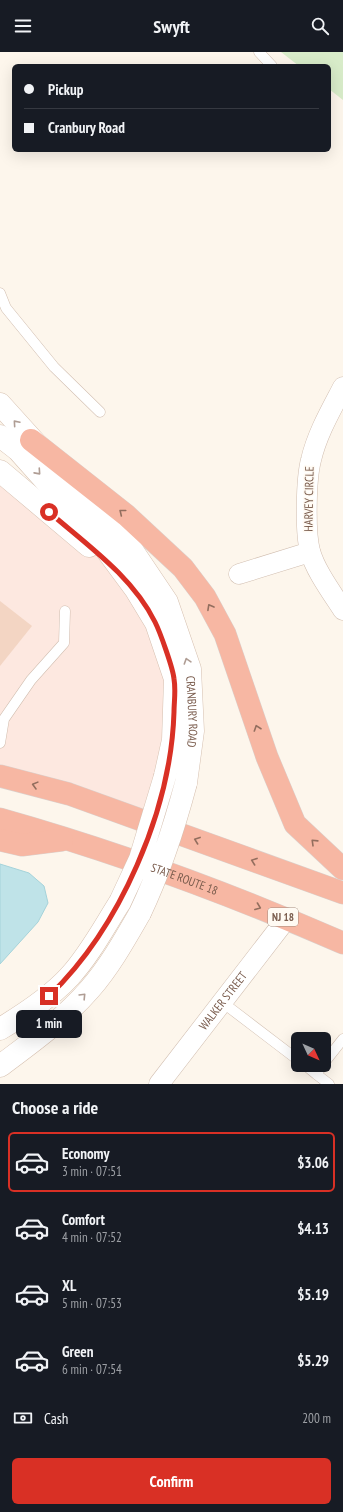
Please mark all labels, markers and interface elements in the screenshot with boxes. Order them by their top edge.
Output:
icon: menu [12,15,34,37]
text: Swyft [153,15,190,38]
icon: search [309,15,331,37]
text: Pickup [48,80,83,99]
text: Cranbury Road [48,118,125,137]
one-way arrow [13,420,20,427]
street label: HARVEY CIRCLE [300,466,317,532]
one-way arrow [33,468,40,475]
route start [40,503,58,521]
one-way arrow [120,510,127,517]
one-way arrow [208,604,215,611]
one-way arrow [183,658,192,665]
street label: CRANBURY ROAD [183,675,201,748]
one-way arrow [253,725,262,732]
one-way arrow [31,781,38,790]
one-way arrow [193,837,200,845]
one-way arrow [311,839,319,847]
one-way arrow [250,857,257,865]
street label: STATE ROUTE 18 [149,860,220,898]
one-way arrow [255,903,262,911]
road number: NJ 18 [268,908,298,926]
street label: WALKER STREET [195,968,250,1033]
route end [40,987,58,1005]
one-way arrow [78,993,86,1001]
callout: 1 min [16,1010,82,1038]
text: 1 min [36,1015,62,1032]
north arrow [291,1032,331,1072]
map controls [291,1032,331,1072]
text: Choose a ride [12,1096,98,1119]
icon: car [14,1144,50,1180]
text: Economy [62,1144,110,1163]
text: $3.06 [297,1153,329,1172]
text: 3 min · 07:51 [62,1163,122,1180]
icon: car [14,1210,50,1246]
text: Comfort [62,1210,105,1229]
text: $4.13 [297,1219,329,1238]
text: 4 min · 07:52 [62,1229,122,1246]
icon: car [14,1276,50,1312]
text: XL [62,1276,76,1295]
text: $5.19 [297,1285,329,1304]
text: 5 min · 07:53 [62,1295,122,1312]
icon: car [14,1342,50,1378]
text: Green [62,1342,94,1361]
text: $5.29 [297,1351,329,1370]
text: 6 min · 07:54 [62,1361,122,1378]
icon: cash [12,1407,34,1429]
text: Cash [44,1409,68,1428]
text: 200 m [302,1410,331,1427]
button: Confirm [12,1458,331,1504]

